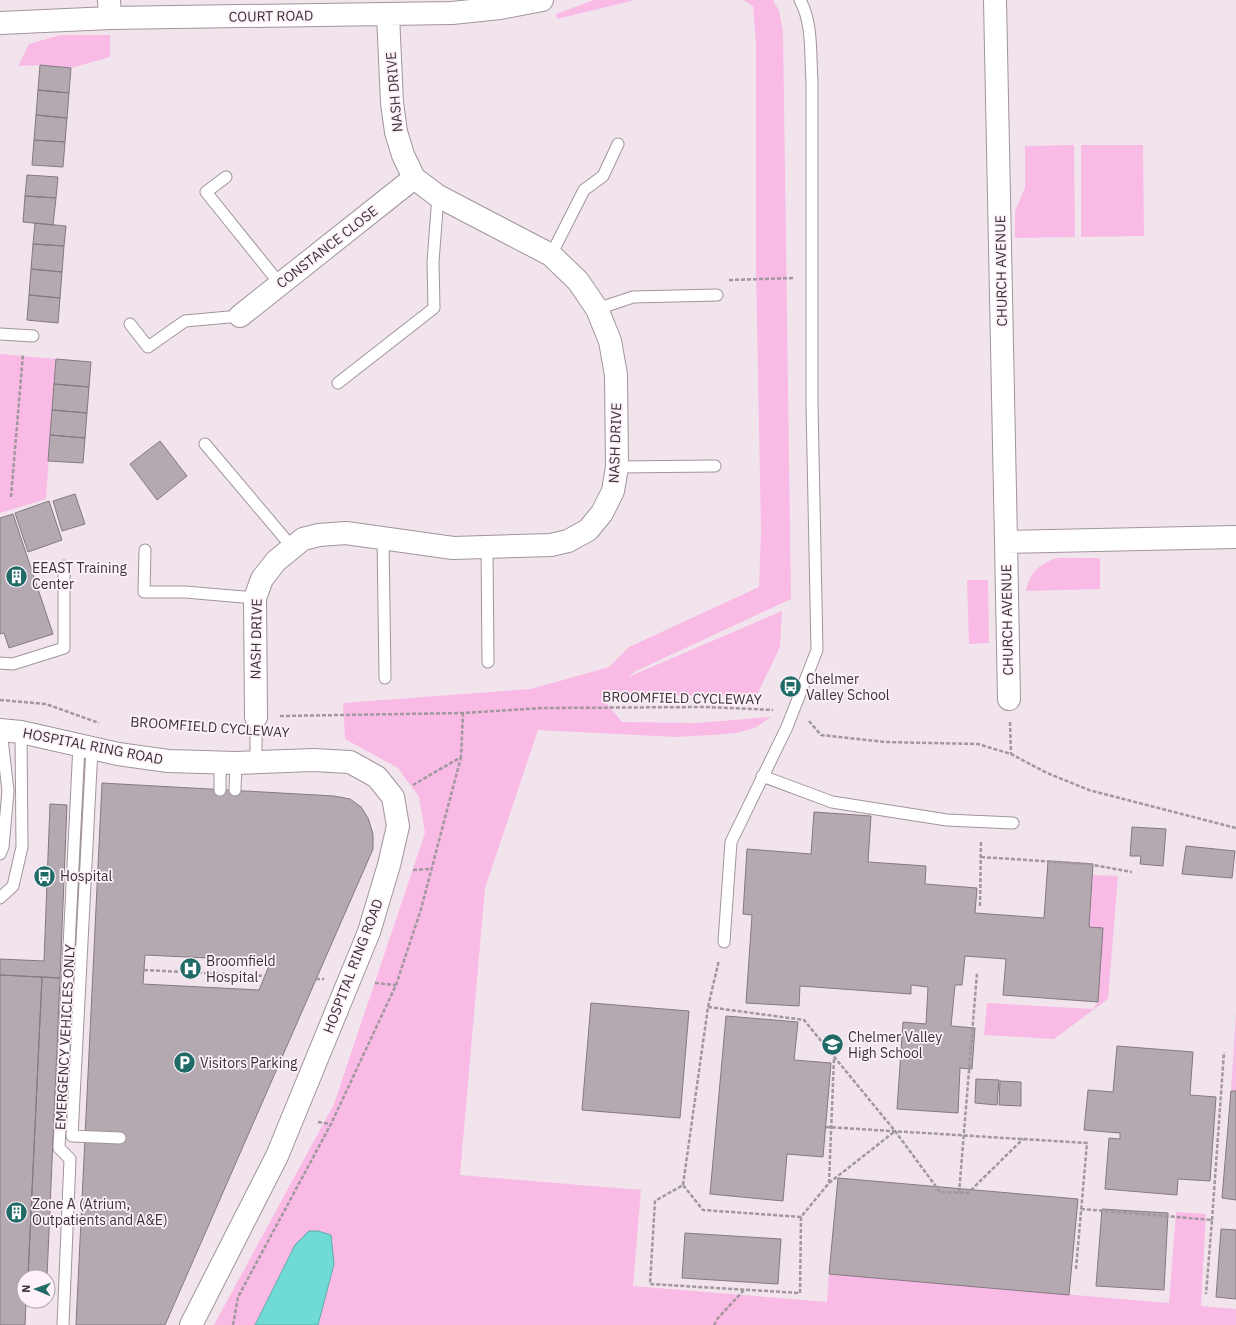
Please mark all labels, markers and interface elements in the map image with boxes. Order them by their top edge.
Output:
street label: COURT ROAD [228,6,314,26]
street label: NASH DRIVE [382,51,406,133]
street label: CONSTANCE CLOSE [273,202,381,292]
street label: CHURCH AVENUE [991,215,1011,327]
street label: NASH DRIVE [605,402,625,484]
place label: EEAST Training Center [32,559,127,593]
building icon: EEAST Training Center [4,563,30,589]
street label: CHURCH AVENUE [997,564,1017,676]
street label: NASH DRIVE [246,598,266,680]
place label: Chelmer Valley School [806,670,890,704]
bus stop icon: Chelmer Valley School [777,674,803,700]
street label: BROOMFIELD CYCLEWAY [602,688,763,708]
street label: BROOMFIELD CYCLEWAY [130,712,291,742]
street label: HOSPITAL RING ROAD [21,724,165,768]
bus stop icon: Hospital [32,863,58,889]
place label: Hospital [60,867,113,885]
street label: HOSPITAL RING ROAD [319,896,387,1036]
street label: EMERGENCY VEHICLES ONLY [51,943,79,1130]
place label: Broomfield Hospital [206,952,276,986]
hospital icon: Broomfield Hospital [177,956,203,982]
place label: Chelmer Valley High School [848,1028,942,1062]
school or university icon: Chelmer Valley High School [820,1032,846,1058]
parking icon: Visitors Parking [171,1050,197,1076]
place label: Visitors Parking [200,1054,298,1072]
place label: Zone A (Atrium, Outpatients and A&E) [32,1195,168,1229]
building icon: Zone A (Atrium, Outpatients and A&E) [3,1199,29,1225]
north arrow [16,1269,56,1309]
text: N [19,1284,33,1293]

